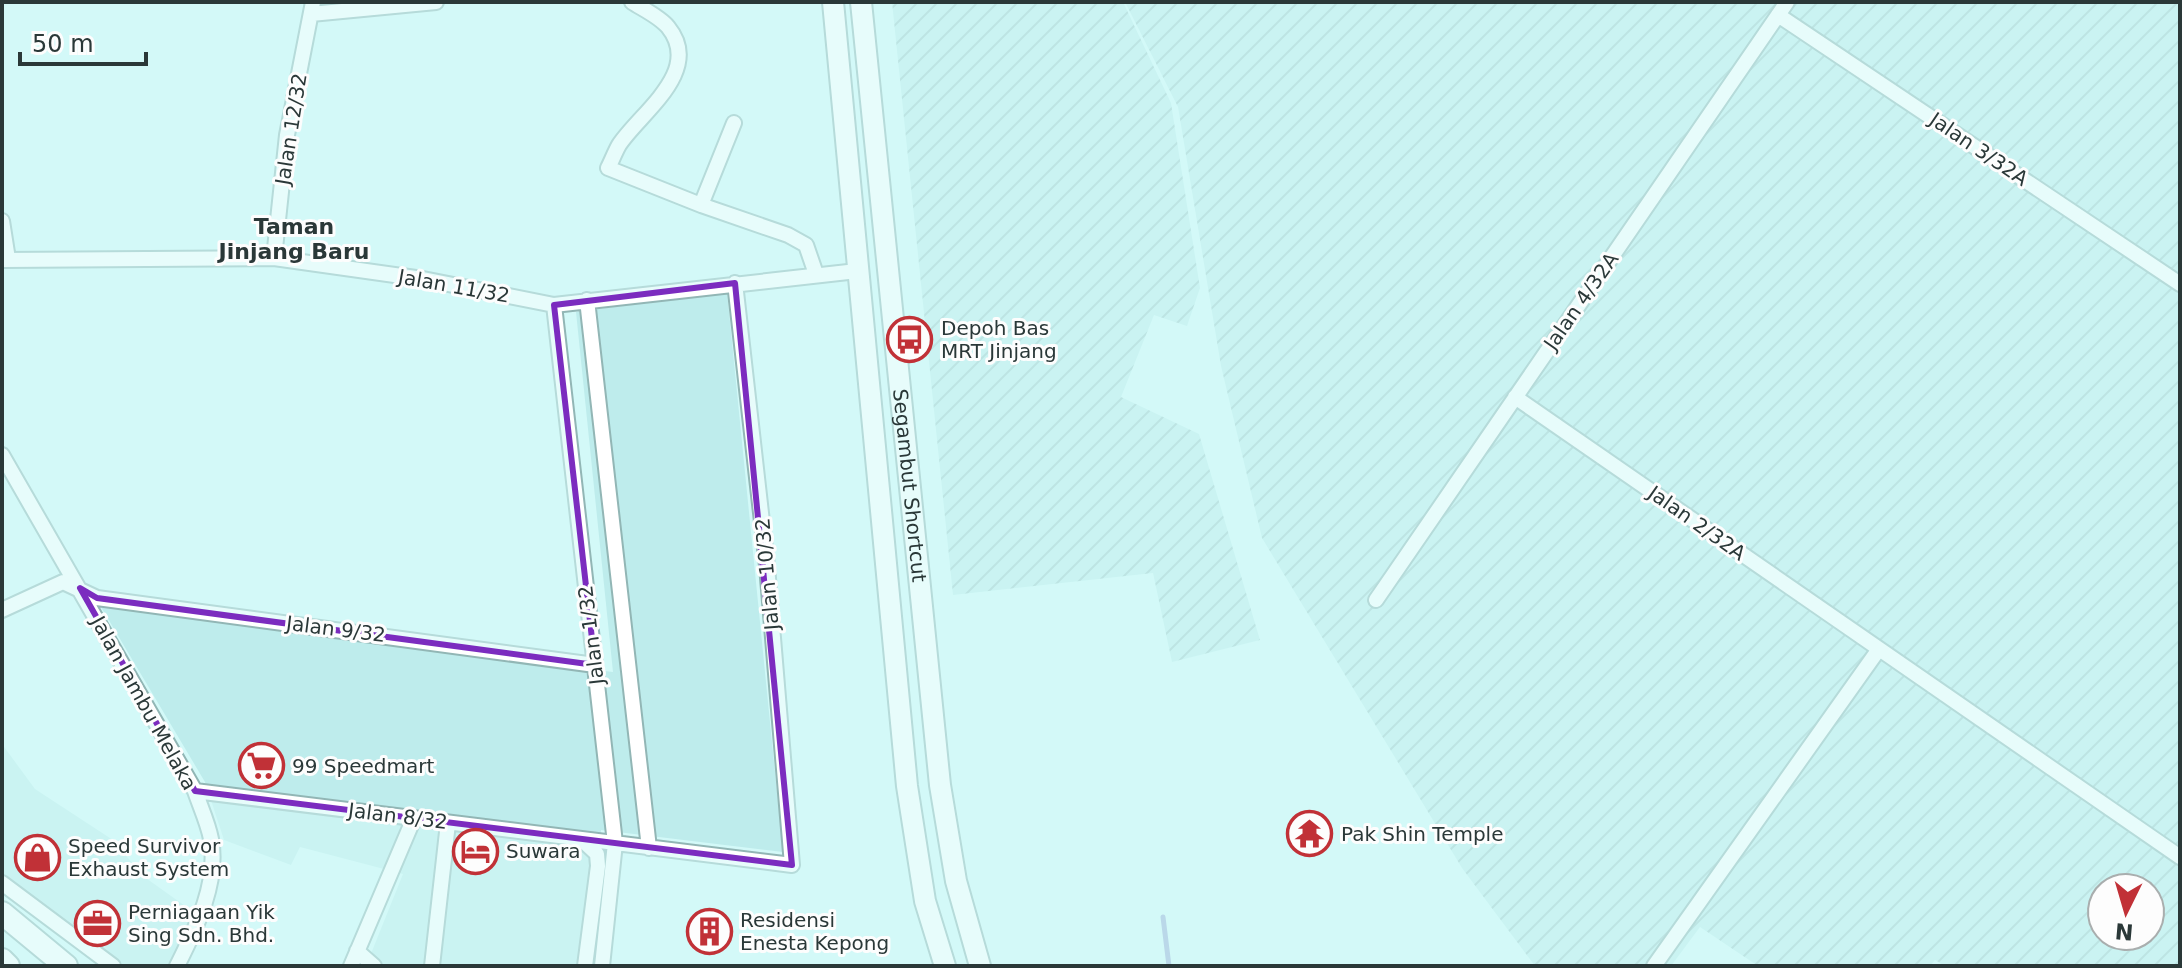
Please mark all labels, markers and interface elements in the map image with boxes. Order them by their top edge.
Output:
scale bar [20,16,146,66]
text: 50 m [32,30,94,58]
street label: Jalan 12/32 [270,71,312,188]
street label: Jalan 3/32A [1924,106,2033,191]
district label: Taman Jinjang Baru [217,214,369,264]
street label: Jalan 4/32A [1537,247,1624,356]
street label: Jalan 11/32 [394,264,512,308]
bus stop icon: Depoh Bas MRT Jinjang [886,315,934,363]
place label: Depoh Bas MRT Jinjang [941,316,1057,363]
street label: Segambut Shortcut [888,388,931,584]
street label: Jalan 2/32A [1642,479,1751,566]
street label: Jalan 10/32 [750,517,784,633]
street label: Jalan 1/32 [573,584,609,688]
street label: Jalan Jambu Melaka [85,610,202,794]
street label: Jalan 9/32 [283,611,387,647]
supermarket icon: 99 Speedmart [237,742,285,790]
place label: 99 Speedmart [292,754,434,778]
street label: Jalan 8/32 [345,798,449,834]
temple icon: Pak Shin Temple [1286,810,1334,858]
place label: Pak Shin Temple [1341,822,1503,846]
hotel icon: Suwara [451,827,499,875]
shop icon: Speed Survivor Exhaust System [13,834,61,882]
place label: Speed Survivor Exhaust System [68,834,229,881]
place label: Suwara [506,839,580,863]
north arrow [2086,872,2166,952]
office icon: Perniagaan Yik Sing Sdn. Bhd. [73,900,121,948]
place label: Perniagaan Yik Sing Sdn. Bhd. [128,900,275,947]
building icon: Residensi Enesta Kepong [685,908,733,956]
place label: Residensi Enesta Kepong [740,908,889,955]
text: N [2114,918,2135,945]

